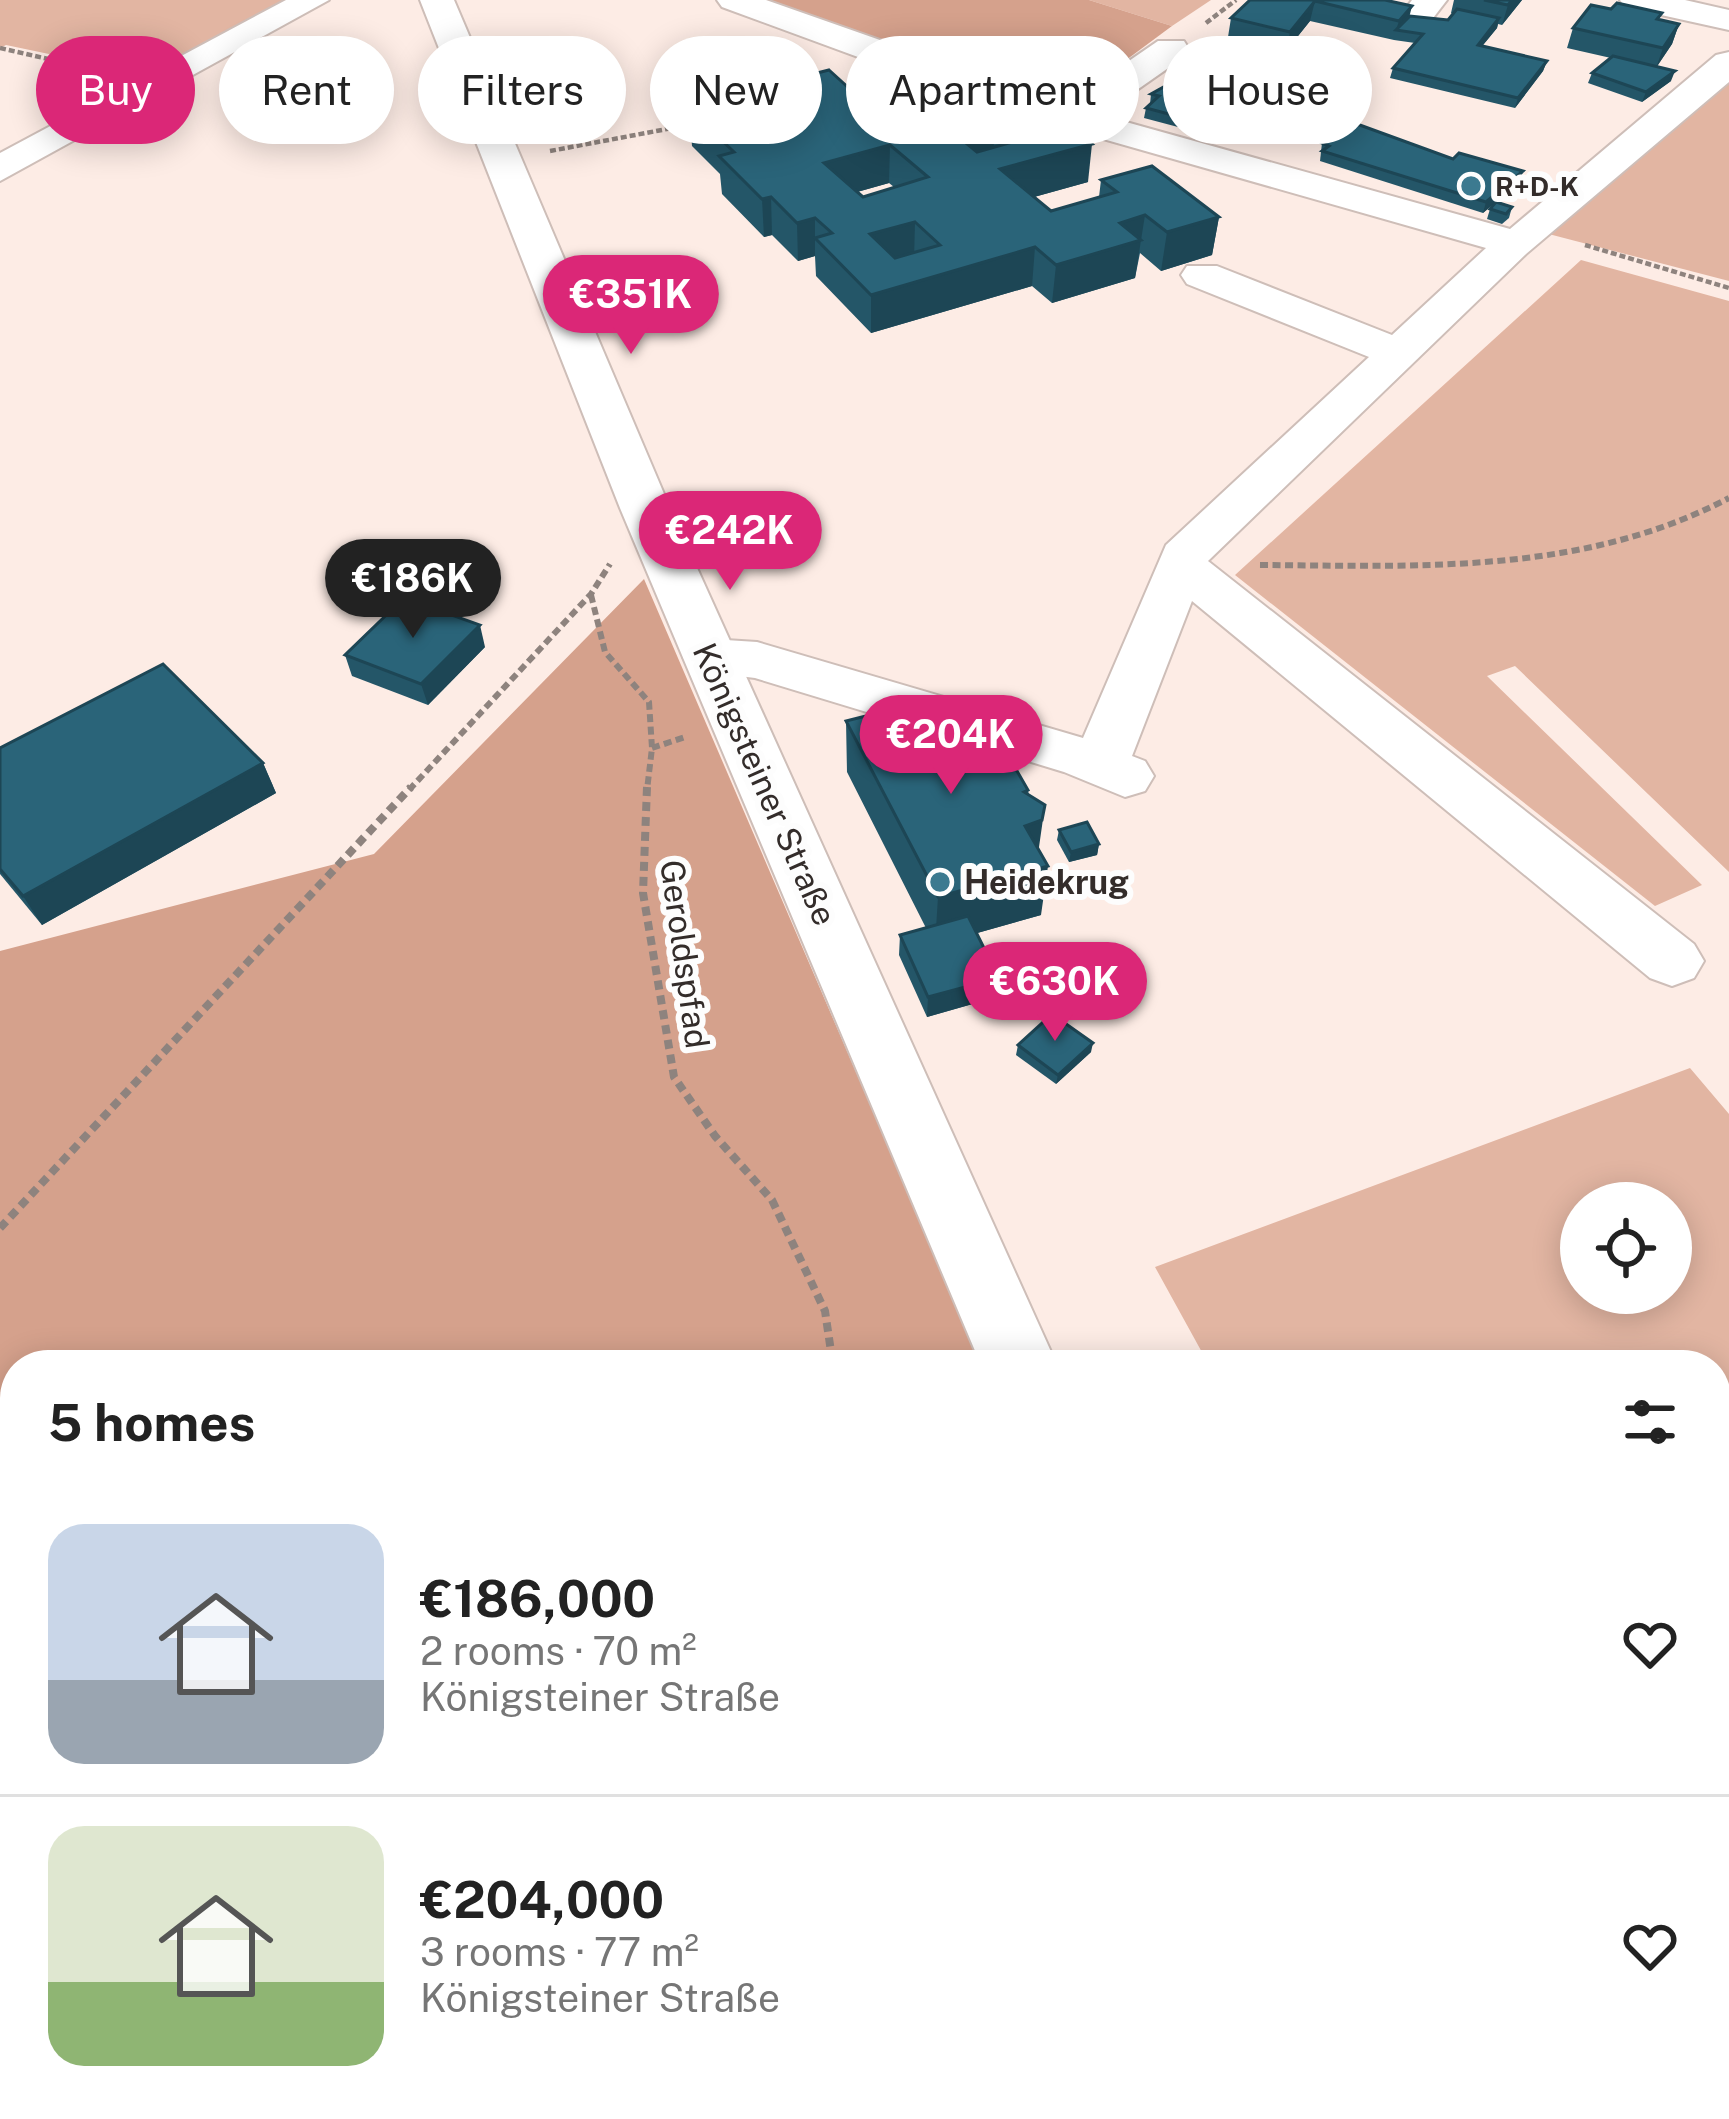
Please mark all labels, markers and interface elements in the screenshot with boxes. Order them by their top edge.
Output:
chip: Buy [36,36,195,144]
chip: Rent [219,36,394,144]
chip: Filters [418,36,626,144]
chip: New [650,36,822,144]
chip: Apartment [846,36,1139,144]
chip: House [1163,36,1372,144]
place label: R+D-K [1495,170,1579,202]
marker: R+D-K [1458,173,1484,199]
pin: €351K [547,255,715,357]
text: €351K [570,271,692,317]
pin: €242K [646,491,814,593]
text: €242K [666,507,794,553]
pin: €186K [329,539,497,641]
text: €186K [352,555,474,601]
street label: Königsteiner Straße [686,637,844,931]
pin: €204K [867,695,1035,797]
text: €204K [887,711,1015,757]
street label: Geroldspfad [653,857,717,1051]
place label: Heidekrug [964,863,1129,901]
marker: Heidekrug [927,869,953,895]
pin: €630K [971,942,1139,1044]
text: €630K [990,958,1120,1004]
map controls [1560,1182,1692,1314]
button: locate [1560,1182,1692,1314]
icon: filters [1617,1389,1683,1455]
text: 5 homes [48,1393,255,1452]
text: €186,000 [420,1569,655,1628]
icon: home [144,1572,288,1716]
icon: heart [1617,1611,1683,1677]
text: 2 rooms · 70 m² [420,1628,697,1674]
text: Königsteiner Straße [420,1674,780,1720]
text: €204,000 [420,1870,664,1929]
icon: home [144,1874,288,2018]
icon: heart [1617,1913,1683,1979]
text: 3 rooms · 77 m² [420,1929,699,1975]
text: Königsteiner Straße [420,1975,780,2021]

